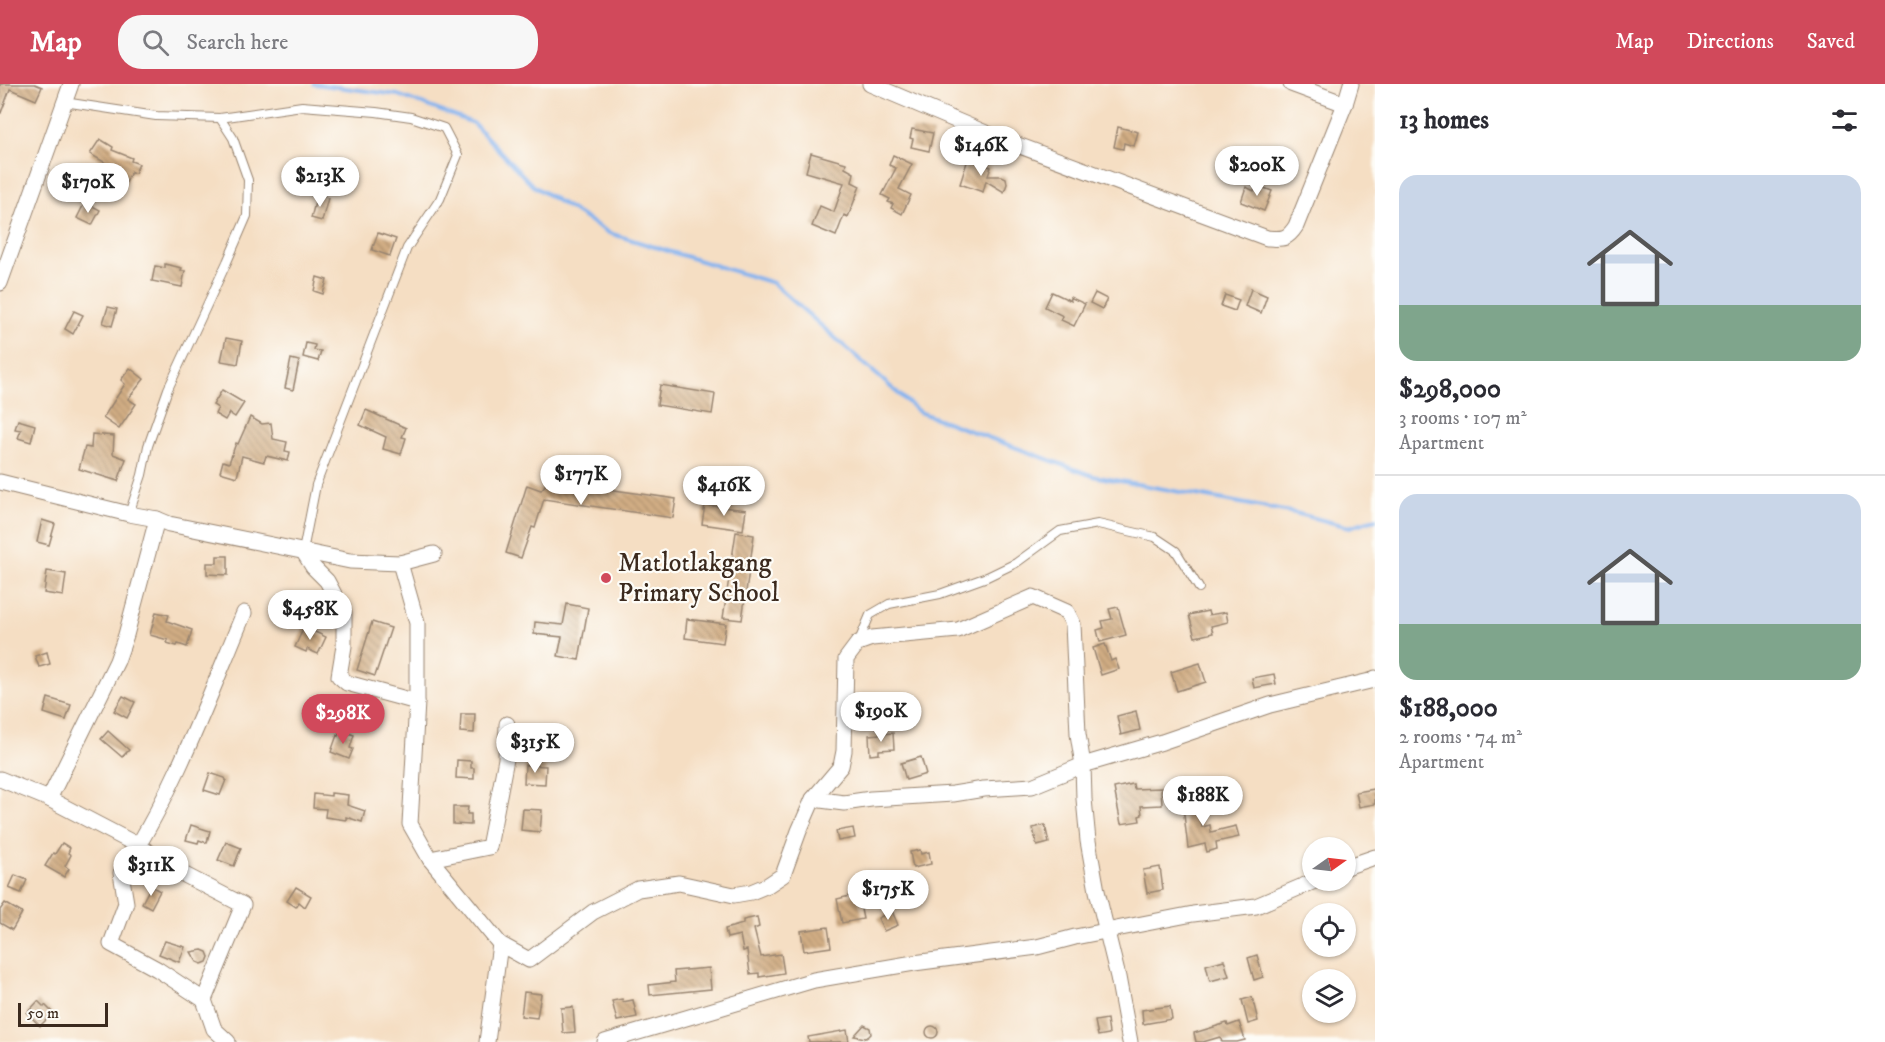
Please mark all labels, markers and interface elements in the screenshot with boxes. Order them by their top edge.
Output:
search box [118,15,538,69]
text: Map [30,25,82,60]
icon: search [139,26,172,59]
text: Search here [187,29,288,56]
text: Map [1615,29,1654,55]
text: Directions [1687,29,1774,55]
text: Saved [1807,29,1855,55]
text: 13 homes [1399,104,1489,137]
icon: filters [1828,104,1861,137]
pin: $146K [939,126,1023,177]
text: $146K [954,133,1008,158]
pin: $200K [1215,146,1299,197]
text: $200K [1229,153,1285,178]
pin: $213K [278,157,362,208]
pin: $170K [46,163,130,214]
text: $213K [295,164,345,189]
text: $170K [61,170,115,195]
icon: home [1576,214,1684,322]
text: $298,000 [1399,373,1501,406]
text: 3 rooms · 107 m² [1399,406,1527,431]
text: Apartment [1399,431,1484,456]
pin: $177K [539,455,623,506]
text: $177K [554,462,608,487]
pin: $416K [682,466,766,517]
text: $416K [697,473,751,498]
icon: home [1576,533,1684,641]
place label: Matlotlakgang Primary School [618,547,779,610]
marker: Matlotlakgang Primary School [599,571,613,585]
pin: $458K [268,590,352,641]
text: $458K [282,597,338,622]
pin: $190K [839,692,923,743]
text: $188,000 [1399,692,1498,725]
pin: $298K [301,694,385,745]
text: $190K [855,699,908,724]
text: $298K [316,701,370,726]
pin: $315K [493,723,577,774]
text: 2 rooms · 74 m² [1399,725,1522,750]
text: $315K [510,730,560,755]
text: Apartment [1399,750,1484,775]
pin: $188K [1161,776,1245,827]
text: $188K [1177,783,1229,808]
north arrow [1302,837,1356,891]
map controls [1302,837,1356,1023]
pin: $311K [109,846,193,897]
text: $311K [127,853,175,878]
pin: $175K [846,870,930,921]
text: $175K [862,877,914,902]
button: locate [1302,903,1356,957]
button: layers [1302,969,1356,1023]
scale bar [18,1000,108,1028]
text: 50 m [27,1003,59,1023]

